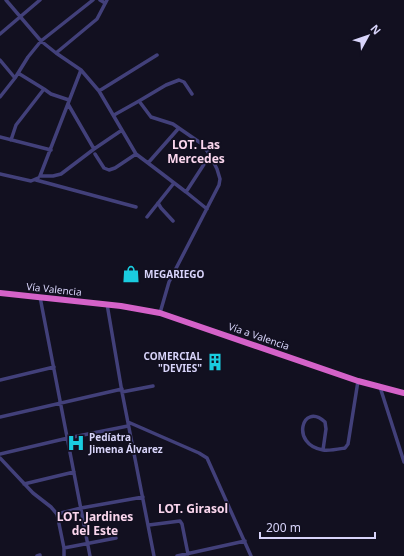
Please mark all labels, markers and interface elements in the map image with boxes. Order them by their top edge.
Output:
north arrow [348,16,388,56]
text: N [367,21,385,38]
district label: LOT. Las Mercedes [167,136,225,167]
shop icon: MEGARIEGO [121,264,141,284]
place label: MEGARIEGO [144,267,204,281]
street label: Vía Valencia [26,279,82,299]
street label: Vía a Valencia [227,319,291,353]
place label: COMERCIAL "DEVIES" [143,349,202,375]
building icon: COMERCIAL "DEVIES" [205,352,225,372]
place label: Pedíatra Jimena Álvarez [88,430,163,456]
hospital icon: Pedíatra Jimena Álvarez [66,433,86,453]
district label: LOT. Girasol [158,500,228,517]
district label: LOT. Jardines del Este [57,508,133,539]
scale bar [260,514,375,540]
text: 200 m [266,519,301,536]

